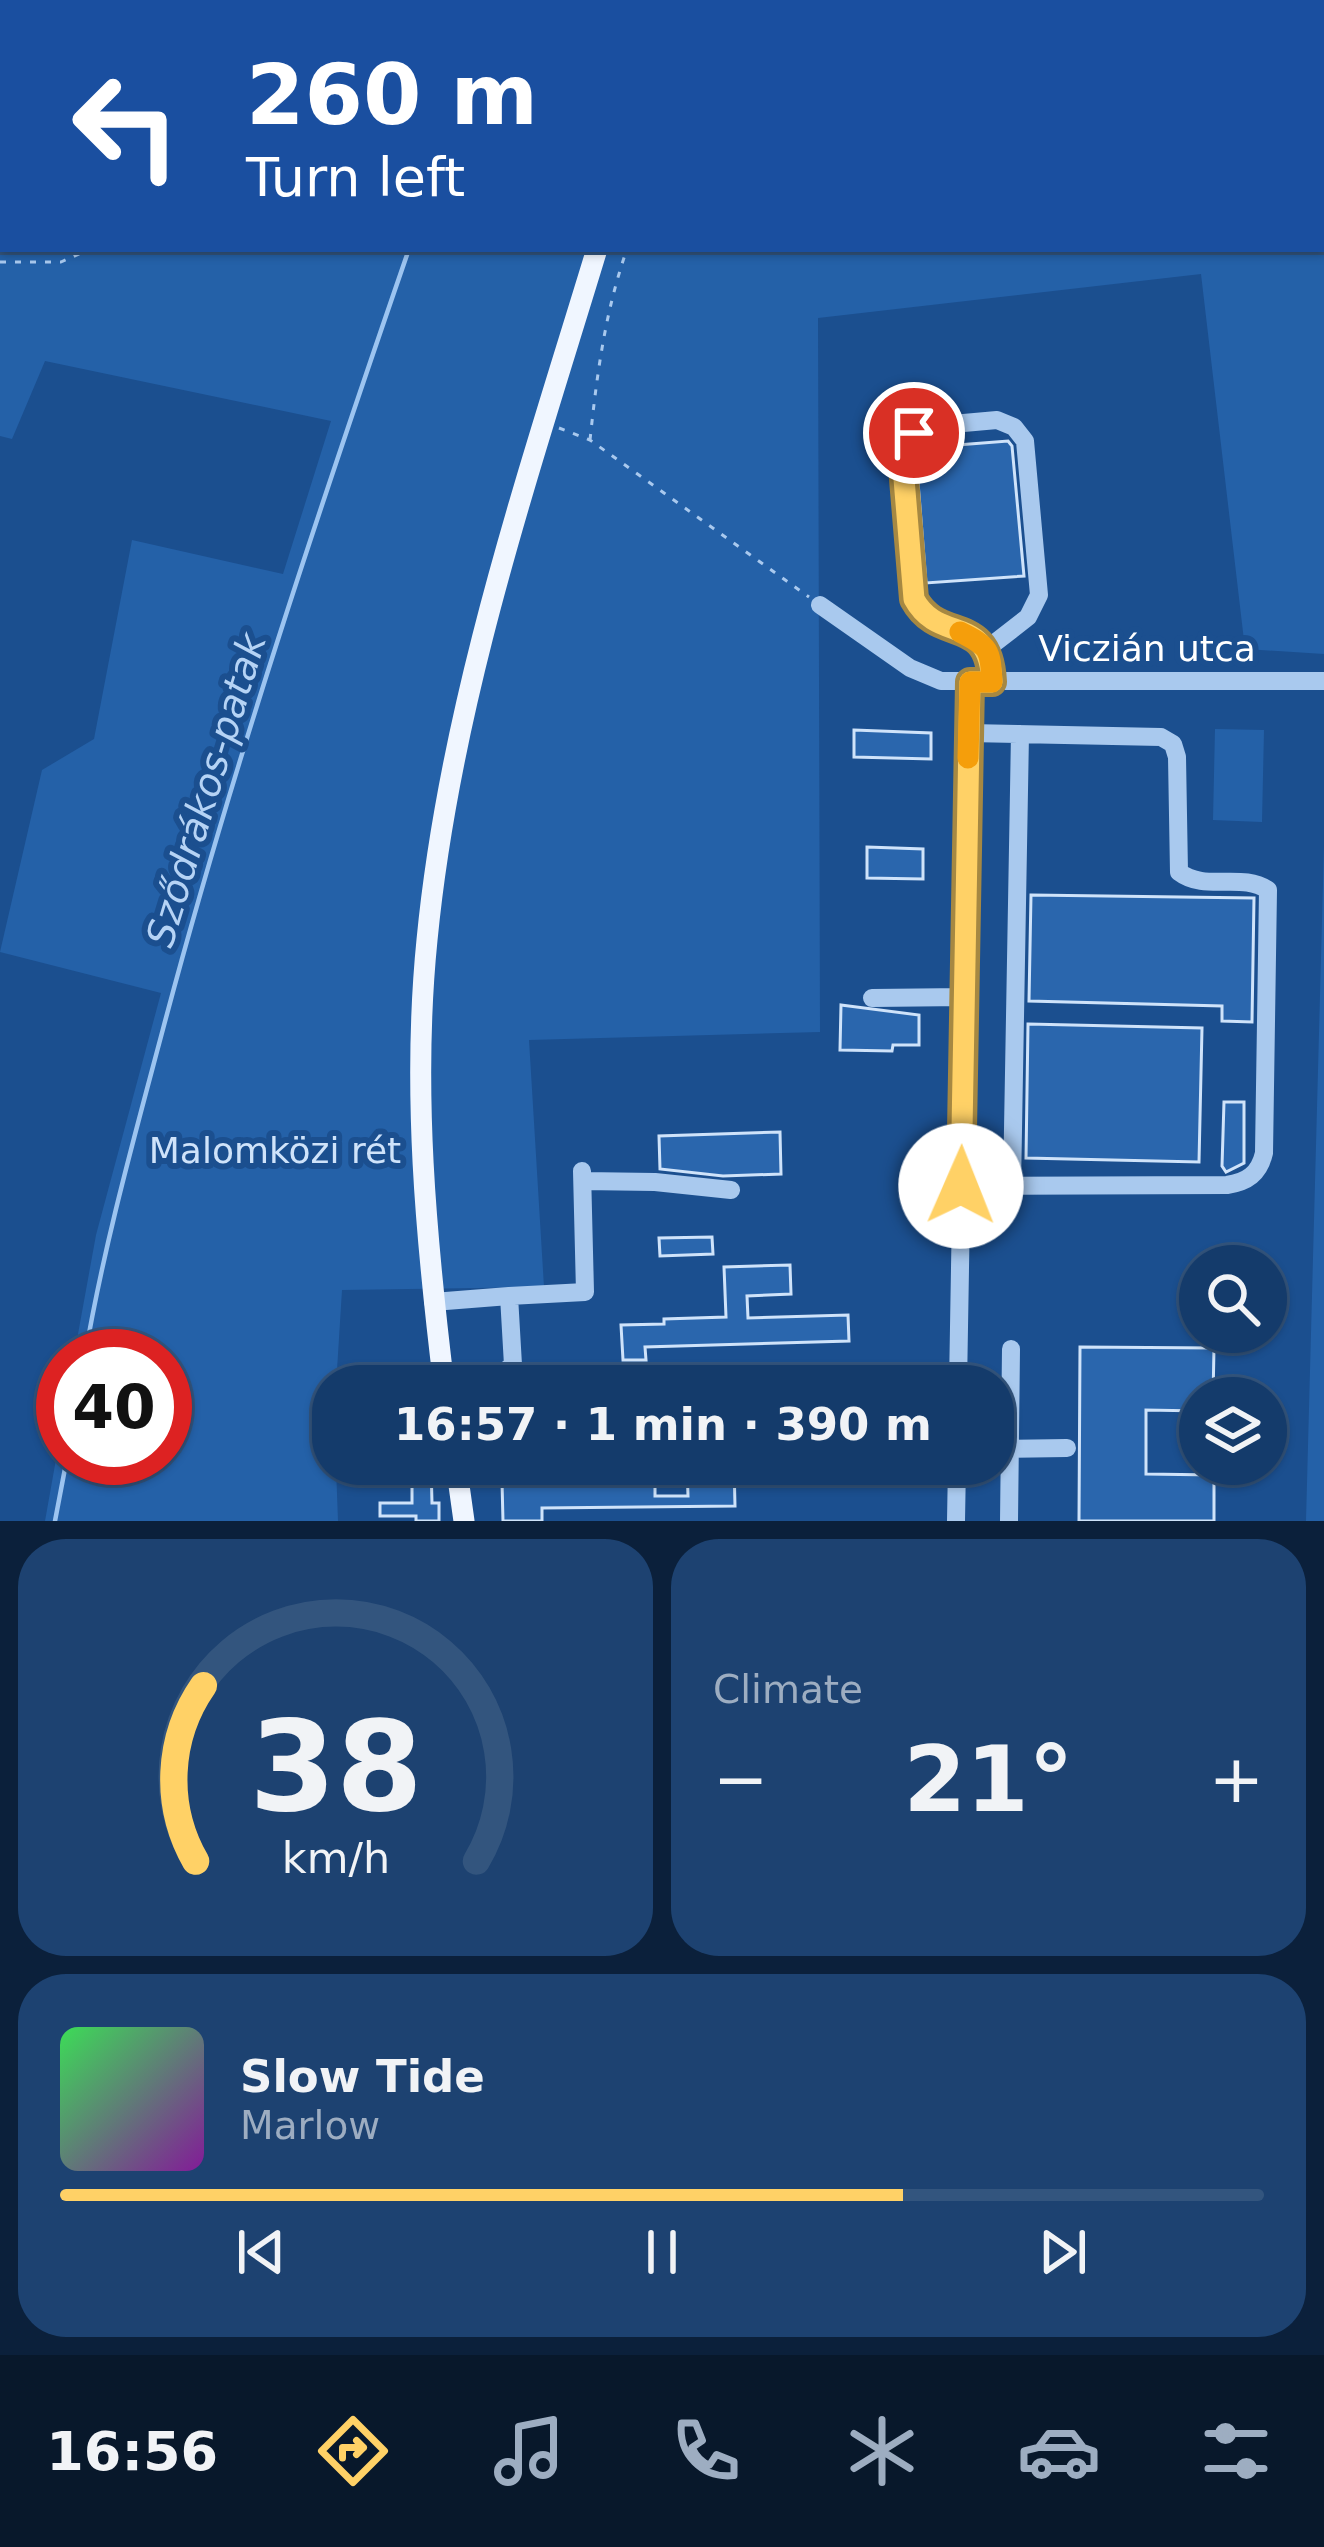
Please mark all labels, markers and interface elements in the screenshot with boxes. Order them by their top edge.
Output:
text: 260 m [246,46,538,144]
icon: left [48,48,204,204]
text: Turn left [246,146,465,209]
pin [863,382,965,484]
icon: arrive [881,400,947,466]
water label: Sződrákos-patak [137,627,275,952]
street label: Viczián utca [1038,628,1256,669]
position arrow [898,1123,1024,1249]
park label: Malomközi rét [149,1130,401,1171]
map controls [1179,1245,1287,1485]
button: search [1179,1245,1287,1353]
speed limit sign: 40 [36,1329,192,1485]
button: layers [1179,1377,1287,1485]
text: 16:57 · 1 min · 390 m [394,1398,932,1451]
text: Climate [713,1667,863,1712]
text: 38 [249,1694,422,1839]
text: 21° [903,1727,1074,1832]
text: − [713,1741,768,1818]
text: + [1209,1741,1264,1818]
text: km/h [281,1832,390,1882]
text: Slow Tide [240,2050,485,2103]
text: Marlow [240,2103,380,2148]
icon: previous [228,2219,294,2285]
icon: pause [629,2219,695,2285]
icon: next [1030,2219,1096,2285]
icon: directions [311,2409,395,2493]
icon: music [487,2409,571,2493]
icon: phone [664,2409,748,2493]
icon: climate [840,2409,924,2493]
icon: car [1017,2409,1101,2493]
icon: filters [1194,2409,1278,2493]
text: 16:56 [46,2420,218,2483]

